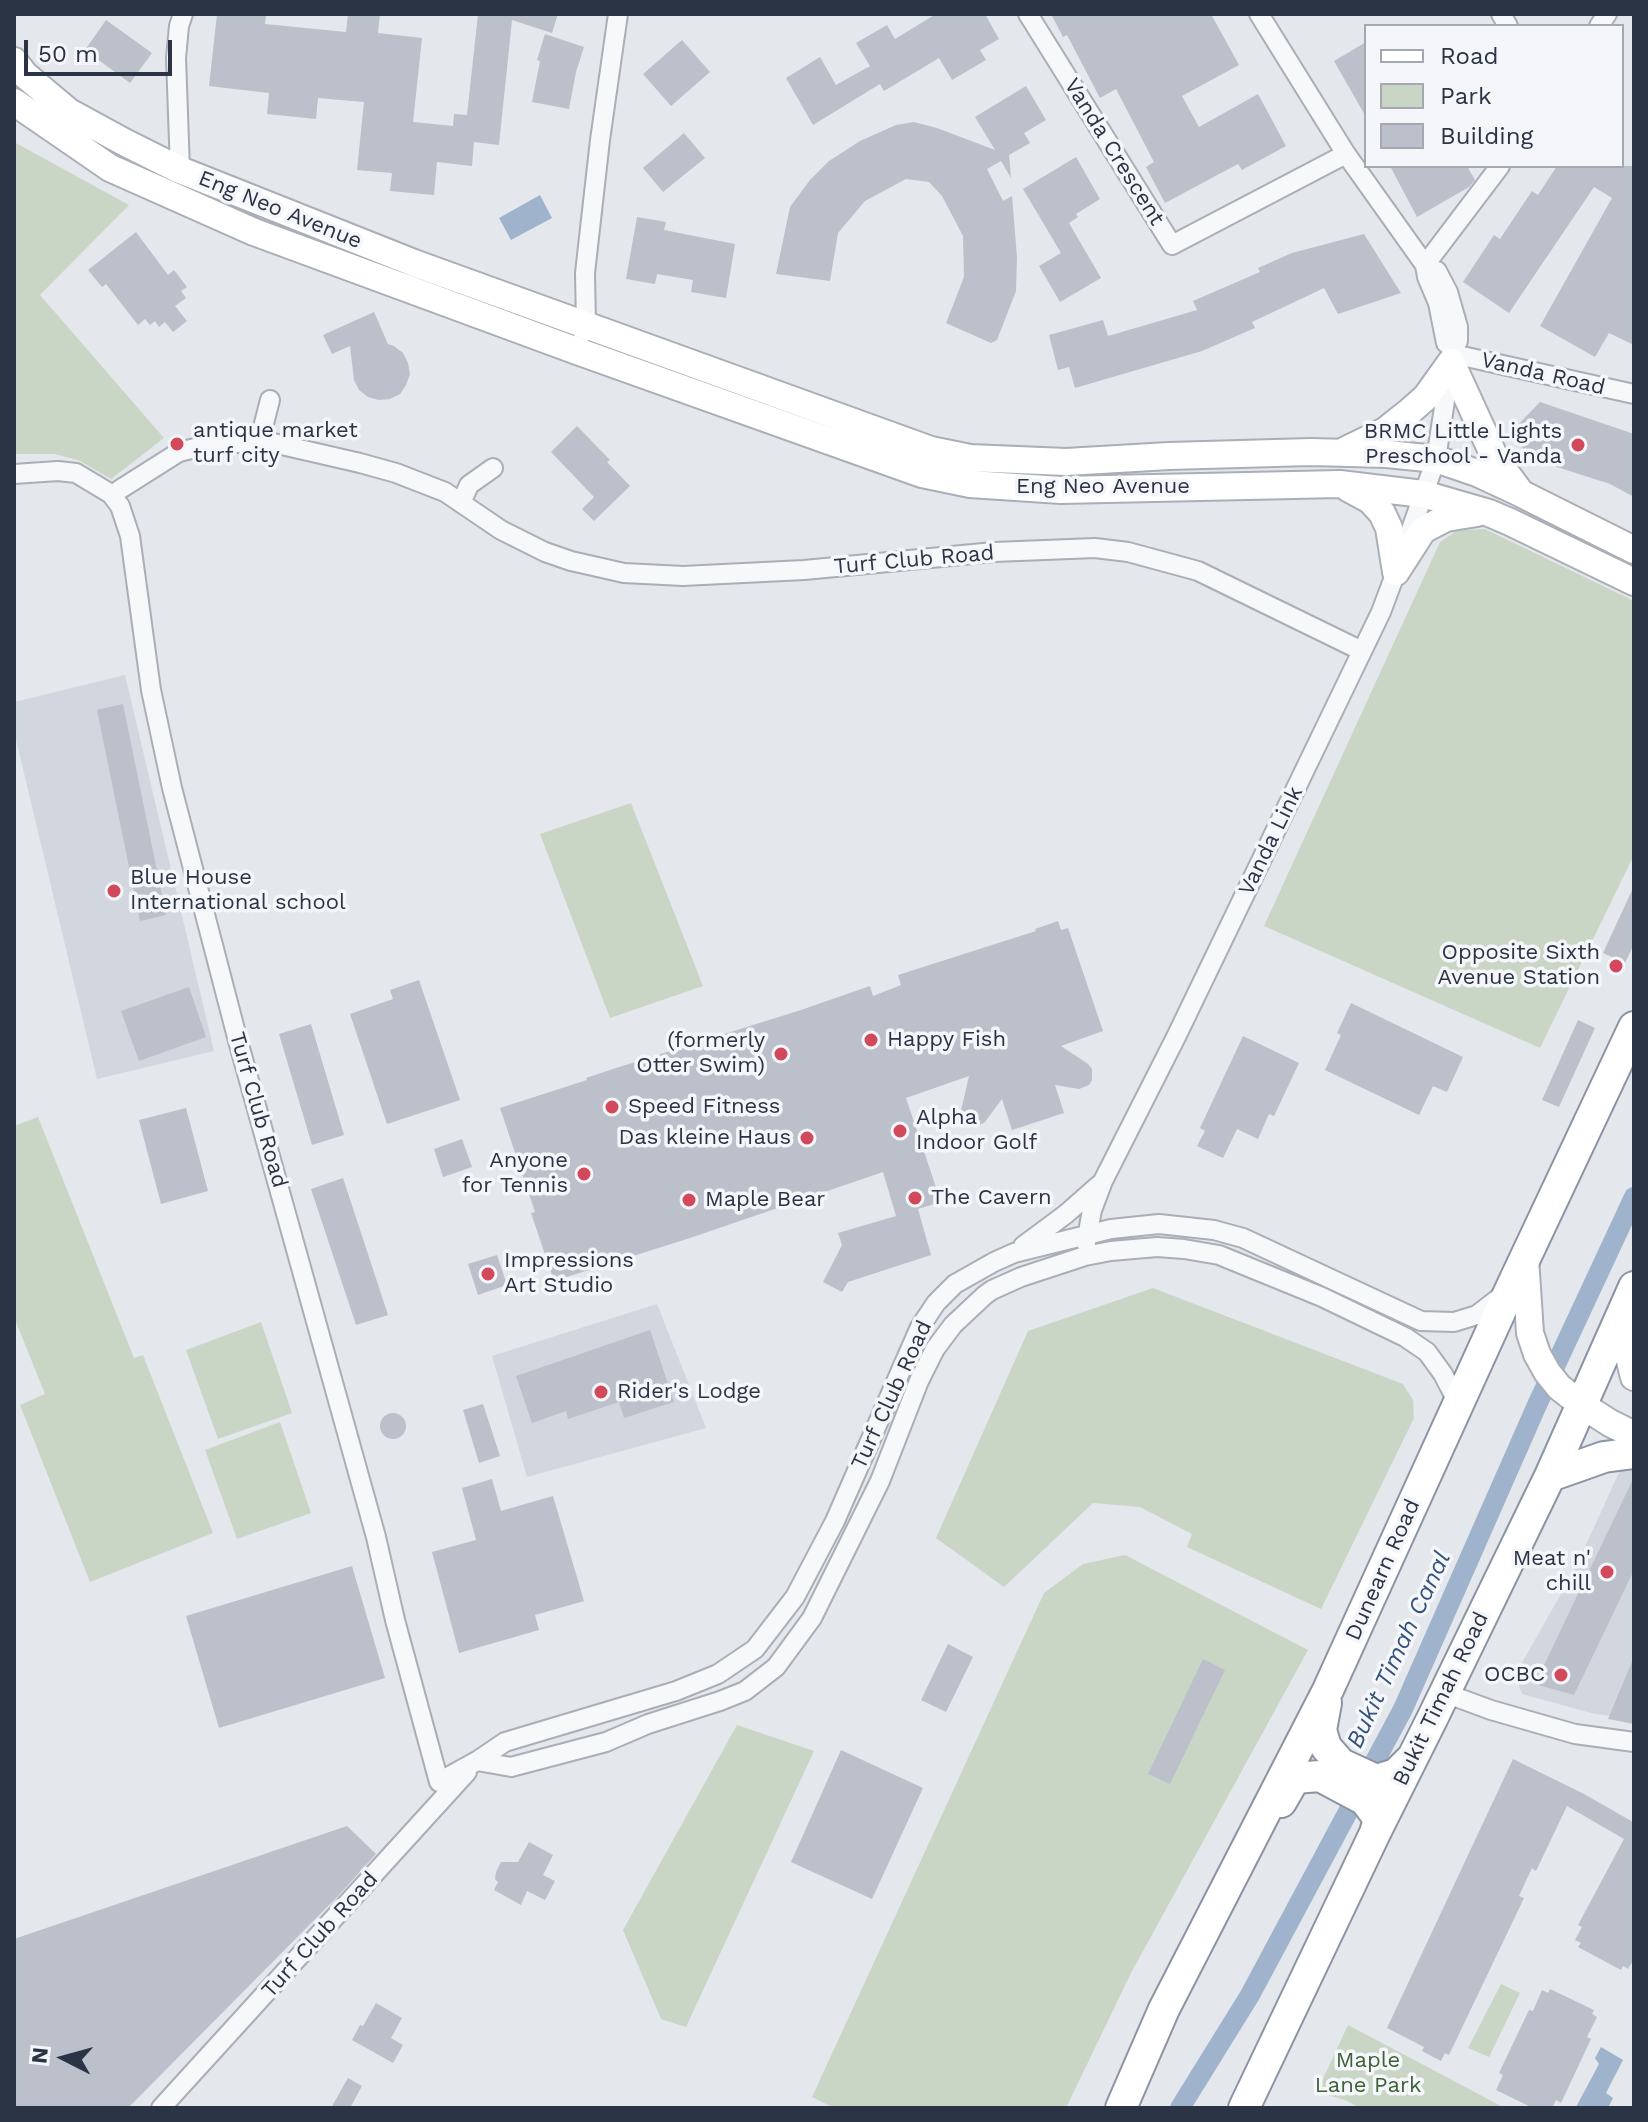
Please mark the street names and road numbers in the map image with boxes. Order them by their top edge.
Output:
street label: Vanda Crescent [1058,74,1170,230]
street label: Eng Neo Avenue [194,165,366,255]
street label: Vanda Road [1478,347,1608,401]
street label: Eng Neo Avenue [1016,474,1190,500]
street label: Turf Club Road [833,540,995,580]
street label: Vanda Link [1233,782,1309,900]
street label: Turf Club Road [223,1029,293,1191]
street label: Turf Club Road [846,1316,938,1474]
street label: Dunearn Road [1340,1495,1426,1645]
street label: Bukit Timah Road [1387,1608,1495,1790]
street label: Turf Club Road [256,1866,384,2004]

